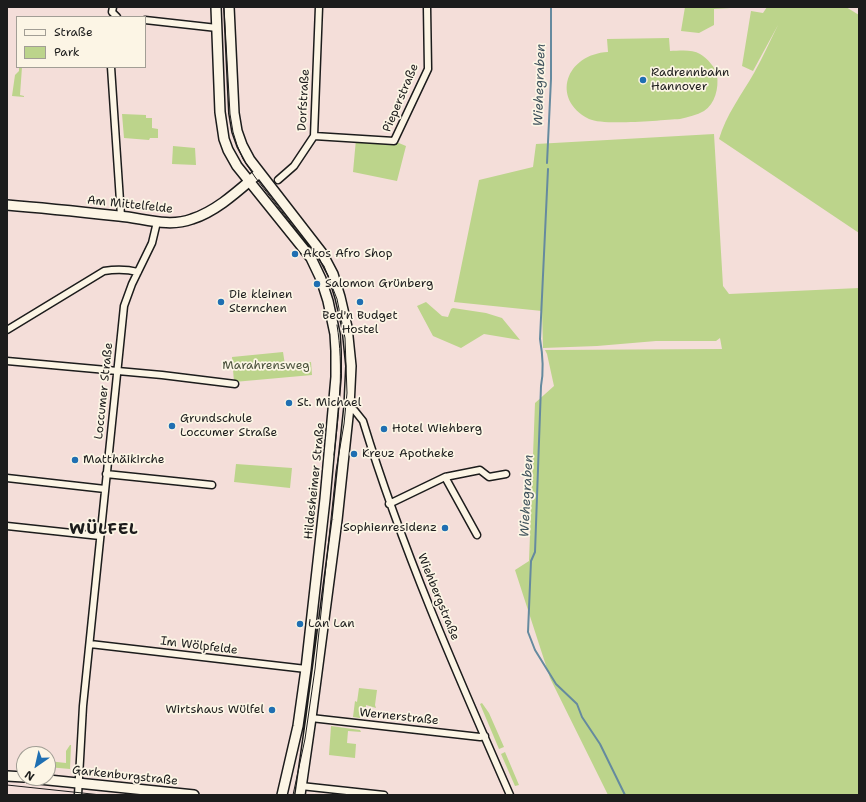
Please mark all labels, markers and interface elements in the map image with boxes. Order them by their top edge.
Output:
legend [16,16,146,68]
text: Straße [54,24,93,40]
water label: Wiehegraben [531,43,549,127]
text: Park [54,44,80,60]
street label: Pieperstraße [380,62,422,134]
place label: Radrennbahn Hannover [651,66,729,94]
street label: Dorfstraße [295,69,313,131]
marker: Radrennbahn Hannover [638,75,648,85]
street label: Am Mittelfelde [86,193,174,217]
place label: Akos Afro Shop [303,247,392,261]
marker: Akos Afro Shop [290,249,300,259]
place label: Salomon Grünberg [325,277,433,291]
marker: Salomon Grünberg [312,279,322,289]
place label: Die kleinen Sternchen [229,288,292,316]
marker: Die kleinen Sternchen [216,297,226,307]
marker: Bed'n Budget Hostel [355,297,365,307]
place label: Bed'n Budget Hostel [322,309,398,337]
street label: Loccumer Straße [92,342,116,440]
park label: Marahrensweg [222,359,310,373]
place label: St. Michael [297,396,361,410]
marker: St. Michael [284,398,294,408]
place label: Grundschule Loccumer Straße [180,412,277,440]
marker: Grundschule Loccumer Straße [167,421,177,431]
street label: Hildesheimer Straße [302,422,328,540]
place label: Hotel Wiehberg [392,422,482,436]
marker: Hotel Wiehberg [379,424,389,434]
place label: Kreuz Apotheke [362,447,454,461]
marker: Kreuz Apotheke [349,449,359,459]
place label: Matthäikirche [83,453,165,467]
water label: Wiehegraben [517,454,537,538]
marker: Matthäikirche [70,455,80,465]
district label: WÜLFEL [69,520,139,540]
place label: Sophienresidenz [343,521,437,535]
marker: Sophienresidenz [440,523,450,533]
street label: Wiehbergstraße [414,551,462,643]
place label: Lan Lan [308,617,355,631]
marker: Lan Lan [295,619,305,629]
street label: Im Wölpfelde [159,634,239,658]
place label: Wirtshaus Wülfel [165,703,264,717]
marker: Wirtshaus Wülfel [267,705,277,715]
street label: Wernerstraße [359,706,439,728]
north arrow [16,746,56,786]
street label: Garkenburgstraße [71,763,179,789]
text: N [22,767,37,784]

